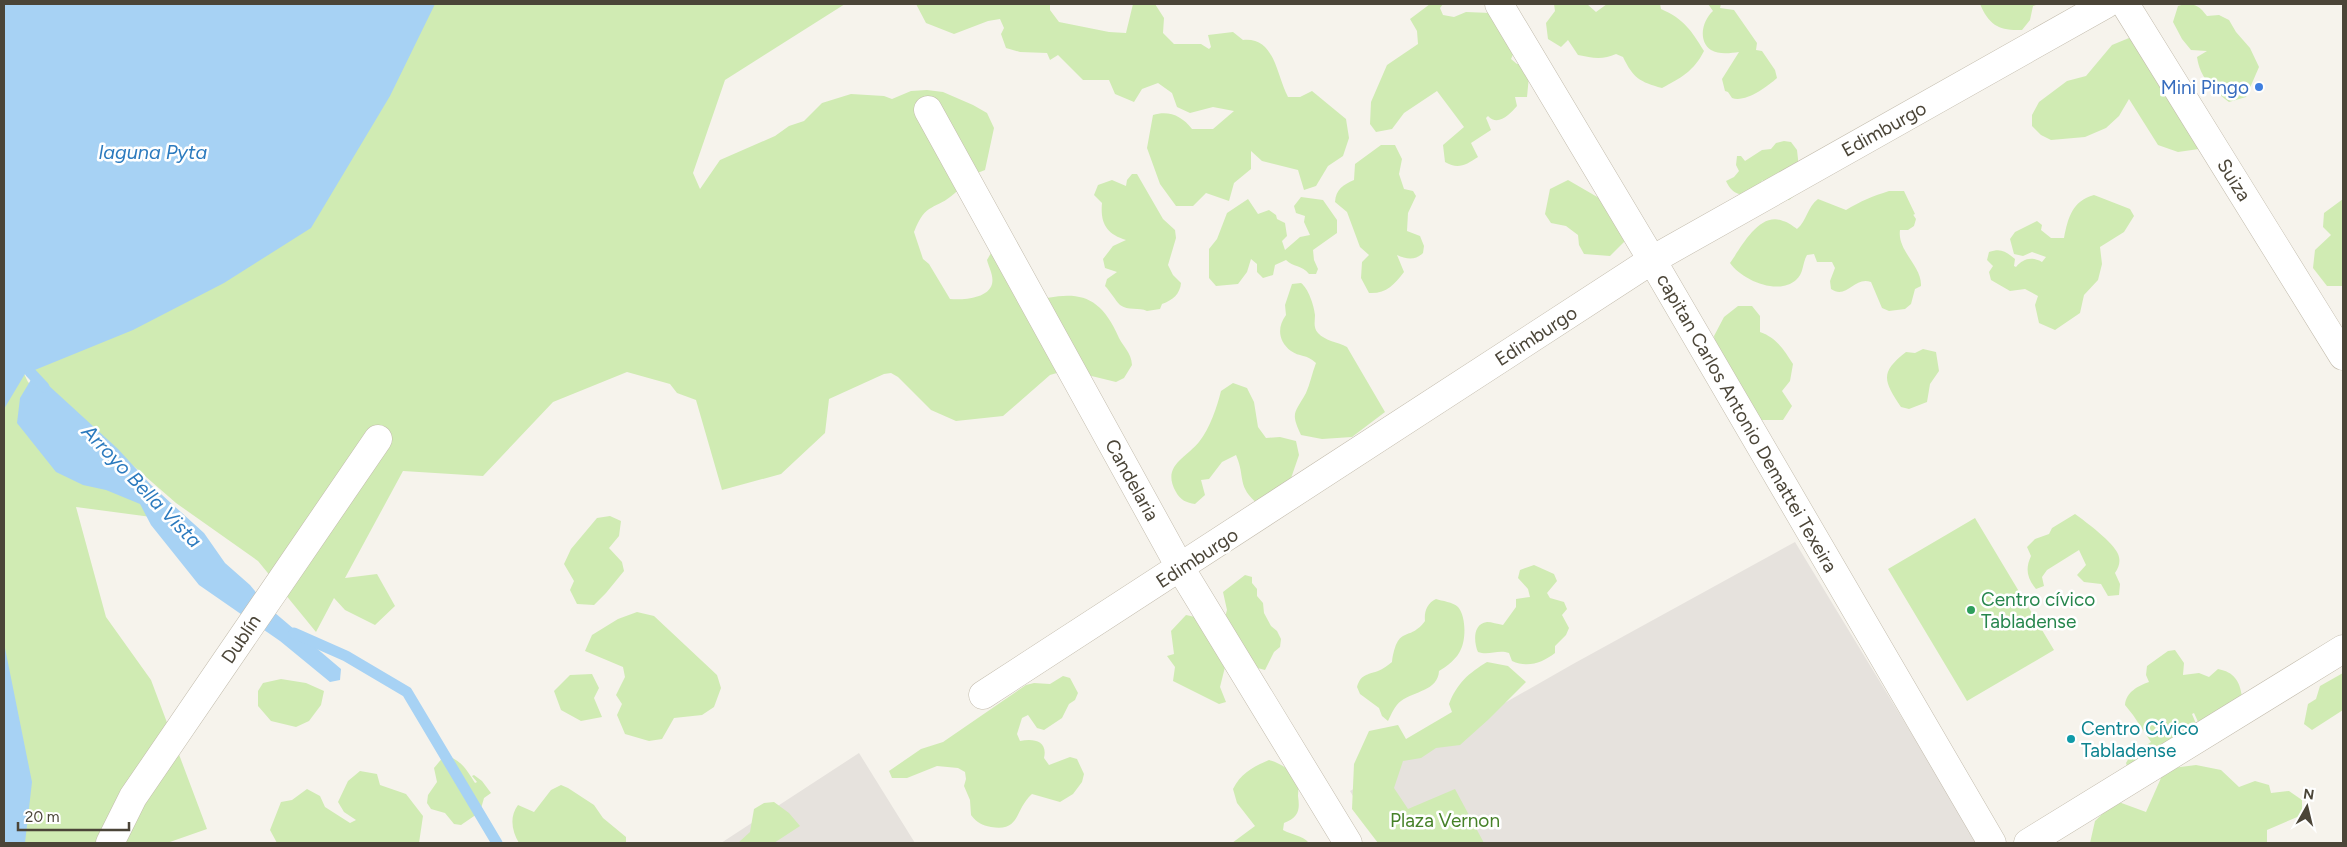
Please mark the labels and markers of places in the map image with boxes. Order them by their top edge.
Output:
place label: Mini Pingo [2161,76,2249,99]
marker: Mini Pingo [2253,81,2265,93]
place label: Centro cívico Tabladense [1981,588,2095,633]
marker: Centro cívico Tabladense [1965,604,1977,616]
place label: Centro Cívico Tabladense [2081,717,2199,762]
marker: Centro Cívico Tabladense [2065,733,2077,745]

